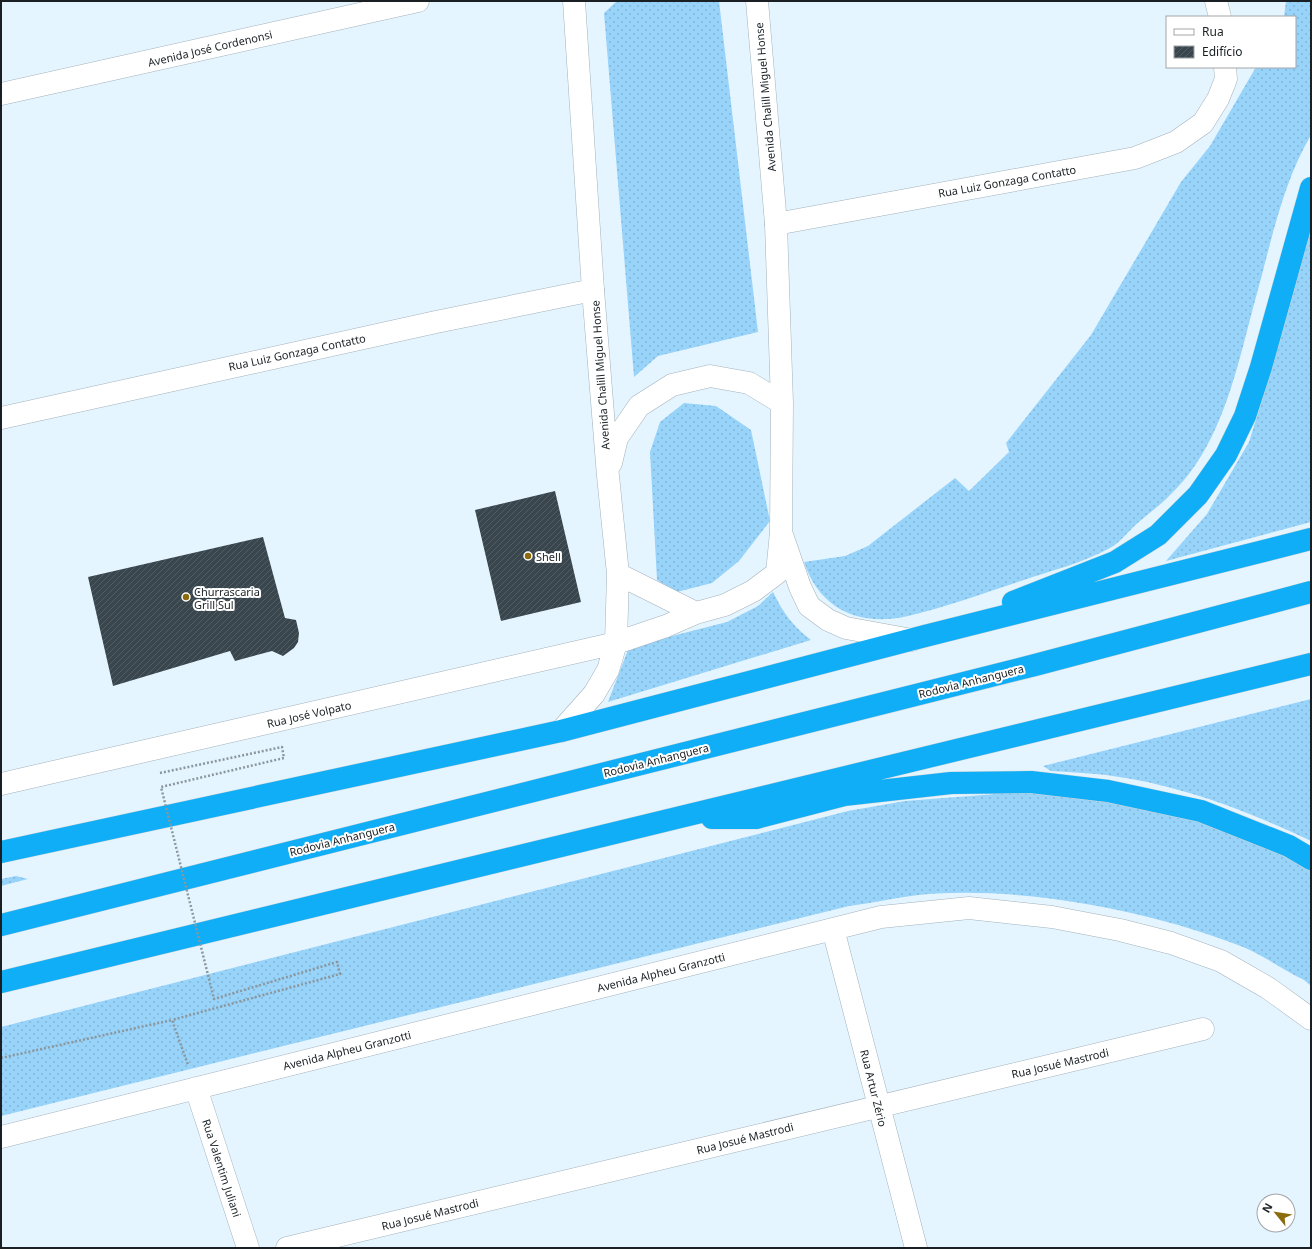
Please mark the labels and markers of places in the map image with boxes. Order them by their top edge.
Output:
place label: Shell [536,549,561,564]
marker: Shell [523,551,533,561]
place label: Churrascaria Grill Sul [194,584,260,612]
marker: Churrascaria Grill Sul [181,592,191,602]

